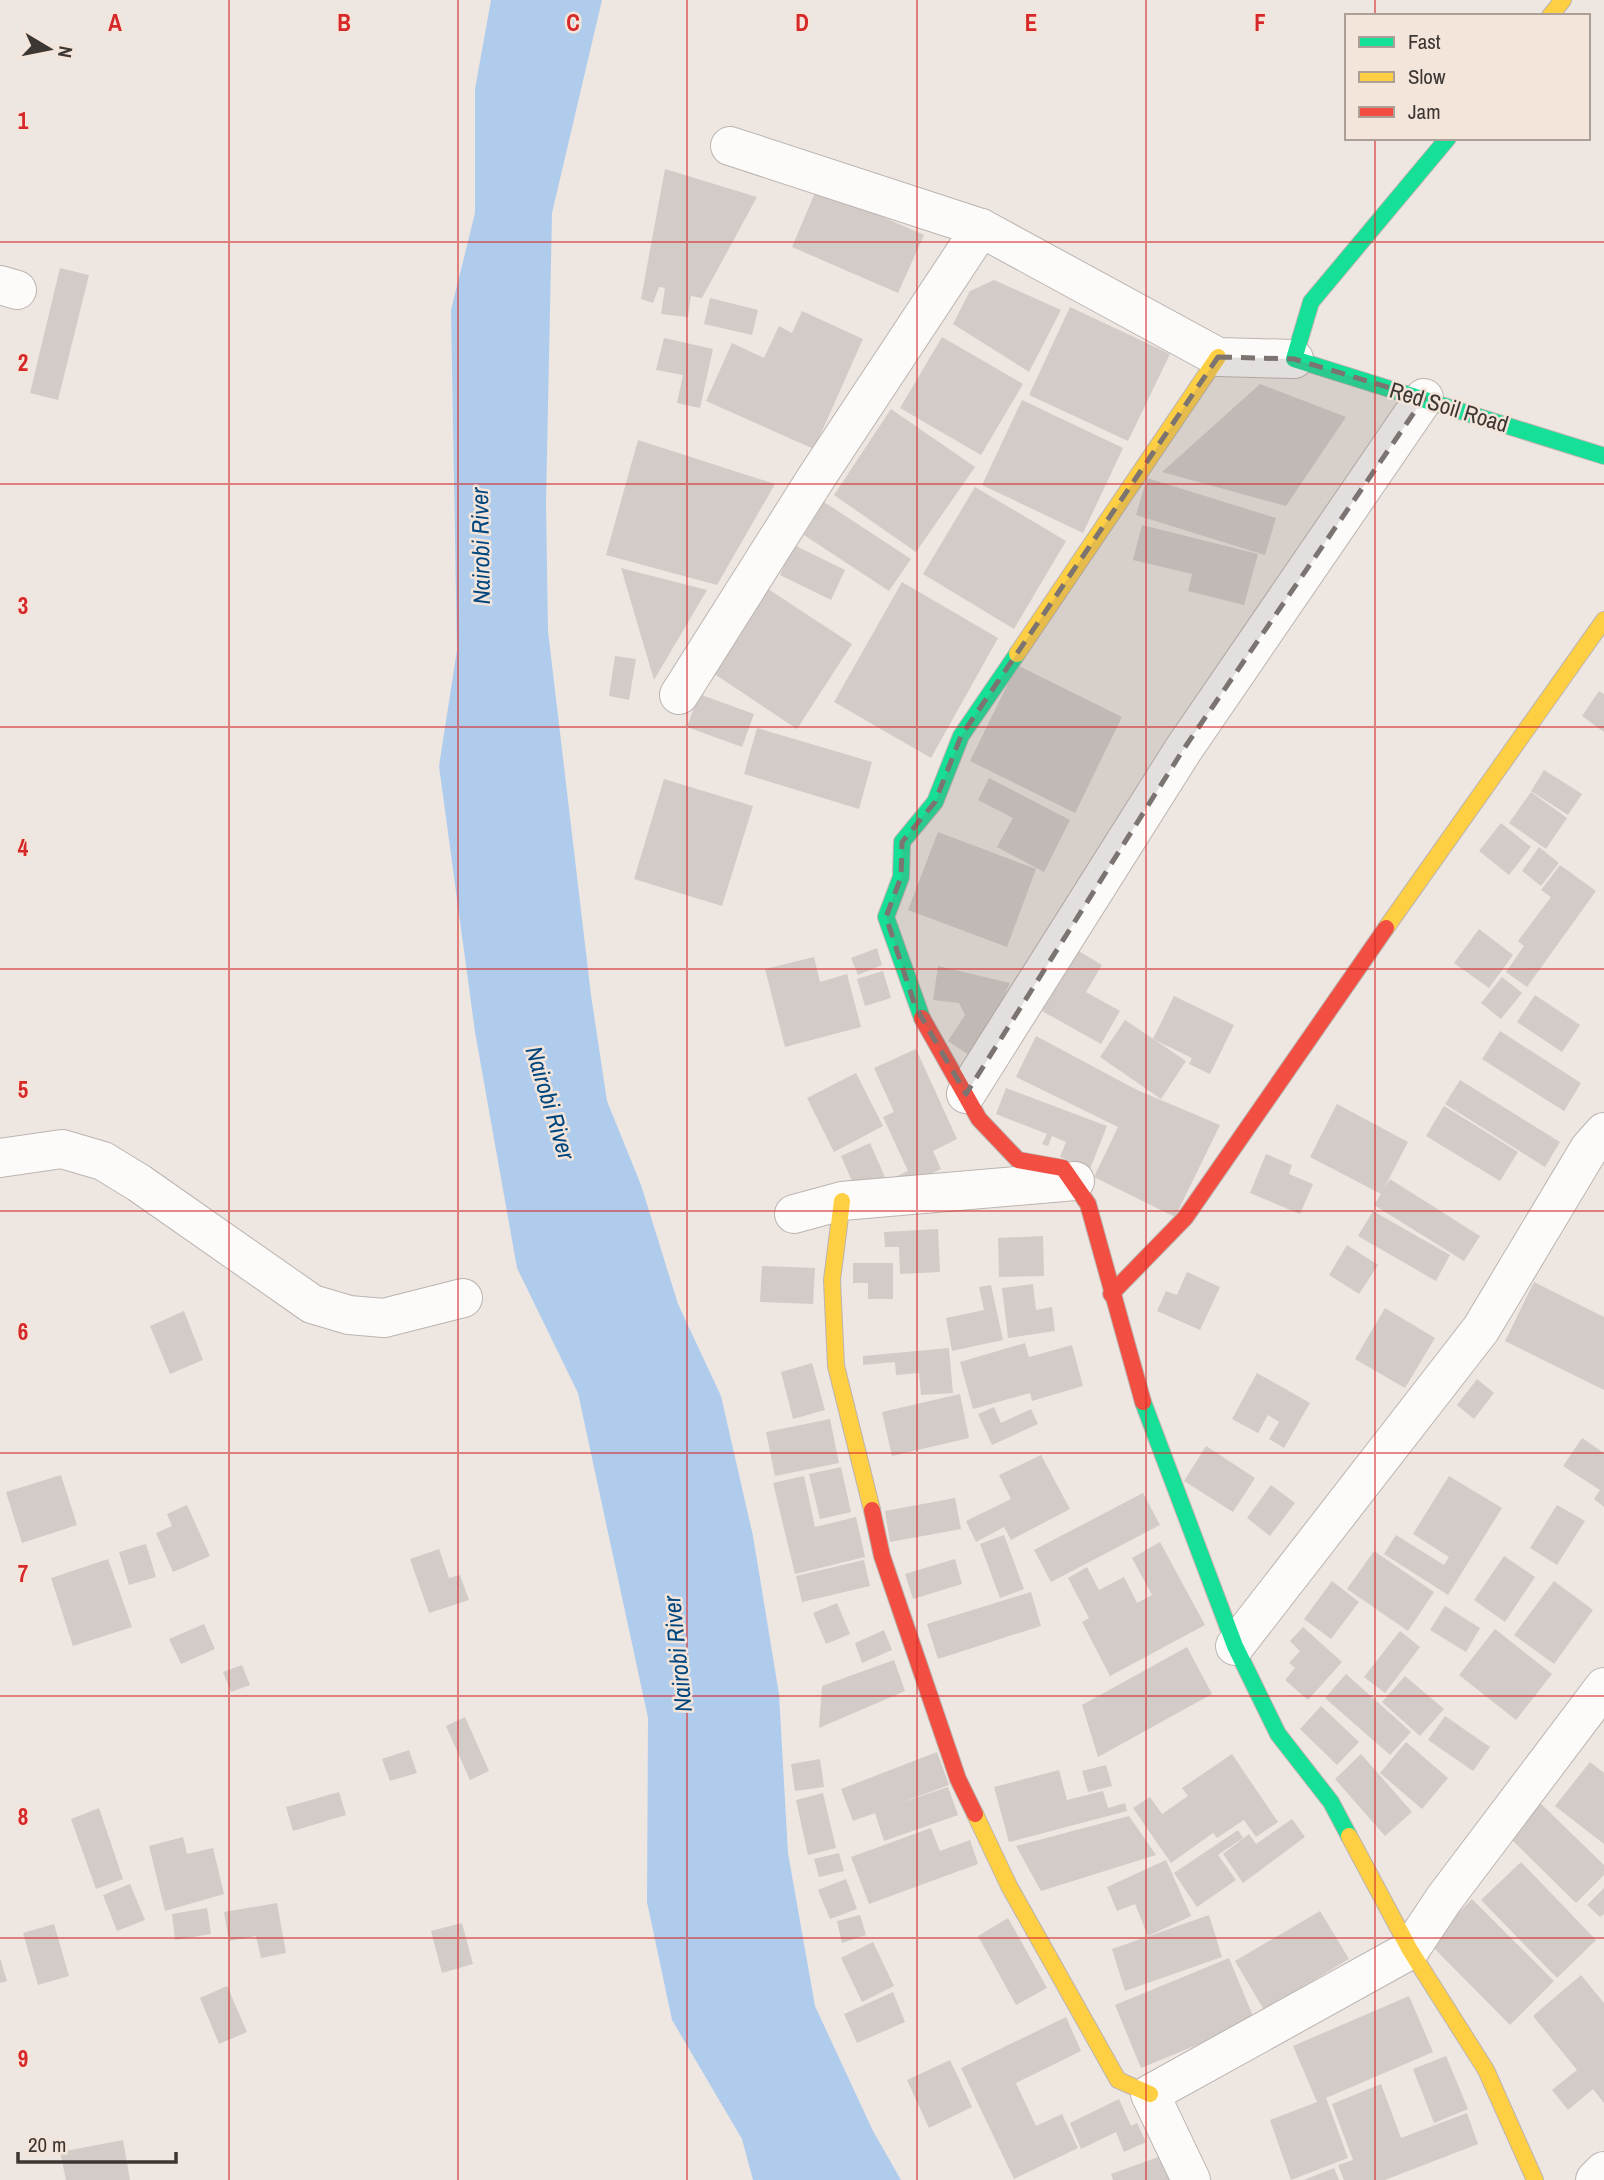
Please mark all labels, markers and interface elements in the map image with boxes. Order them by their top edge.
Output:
text: A [108,7,122,38]
text: B [337,7,351,38]
text: C [566,7,580,38]
text: D [795,7,809,38]
text: E [1025,7,1037,38]
text: F [1254,7,1266,38]
north arrow [14,14,84,84]
legend [1345,14,1590,140]
text: Fast [1408,27,1441,56]
text: N [52,44,80,60]
text: Slow [1408,62,1446,91]
text: Jam [1408,97,1441,126]
text: 1 [18,105,29,136]
text: 2 [18,347,28,378]
street label: Red Soil Road [1386,374,1512,439]
water label: Nairobi River [463,486,497,605]
text: 3 [18,590,28,621]
text: 4 [18,832,29,863]
water label: Nairobi River [519,1042,584,1165]
text: 5 [18,1074,28,1105]
text: 6 [18,1316,28,1347]
text: 7 [18,1558,28,1589]
water label: Nairobi River [655,1593,699,1714]
text: 8 [18,1801,28,1832]
text: 9 [18,2043,28,2074]
scale bar [18,2120,175,2164]
text: 20 m [28,2130,66,2159]

